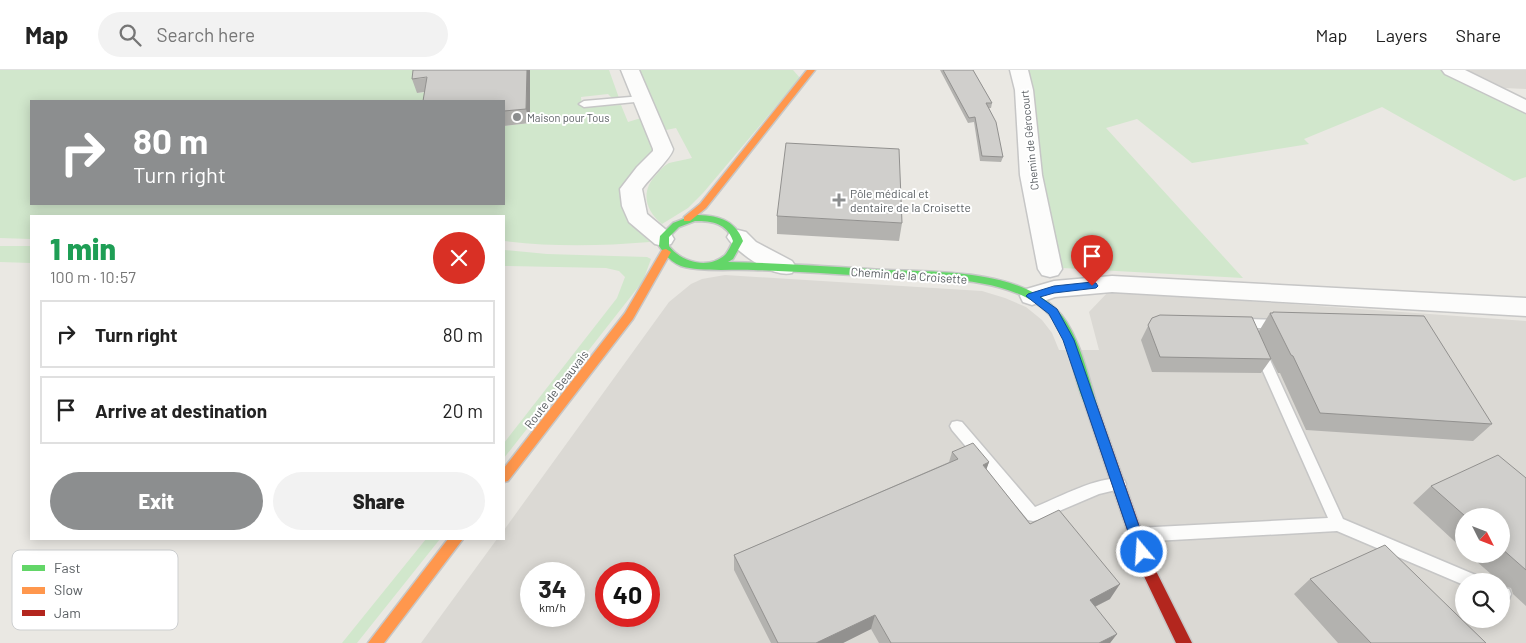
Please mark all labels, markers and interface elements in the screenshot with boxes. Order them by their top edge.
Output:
search box [98,12,448,57]
text: Map [25,20,68,49]
icon: search [116,21,144,49]
text: Search here [156,23,255,46]
text: Map [1315,24,1347,46]
text: Layers [1375,24,1428,46]
text: Share [1456,24,1501,46]
street label: Chemin de Gérocourt [1017,89,1041,191]
marker: Maison pour Tous [511,111,523,123]
place label: Maison pour Tous [527,111,609,124]
text: 80 m [133,119,208,161]
icon: right [50,120,115,185]
text: Turn right [133,161,226,187]
place label: Pôle médical et dentaire de la Croisette [850,186,971,214]
marker: Pôle médical et dentaire de la Croisette [832,193,846,207]
text: 1 min [50,230,116,266]
button: close [433,232,485,284]
pin [1071,235,1113,286]
icon: arrive [1078,242,1106,270]
street label: Chemin de la Croisette [850,264,968,286]
text: 100 m · 10:57 [50,267,136,286]
icon: right [52,320,80,348]
text: Turn right [95,323,177,346]
text: 80 m [443,323,483,346]
street label: Route de Beauvais [521,347,591,431]
icon: arrive [52,396,80,424]
text: Arrive at destination [95,399,267,422]
text: 20 m [443,399,483,422]
button: Exit [50,472,263,530]
button: Share [273,472,485,530]
north arrow [1455,508,1510,562]
map controls [1455,508,1510,628]
position arrow [1115,525,1167,577]
legend [12,550,178,630]
text: Fast [54,559,80,576]
speed limit sign: 40 [595,562,660,627]
text: 34 [538,573,567,603]
button: search [1455,573,1510,628]
text: Slow [54,581,83,598]
text: km/h [539,600,566,614]
text: Jam [54,604,81,621]

